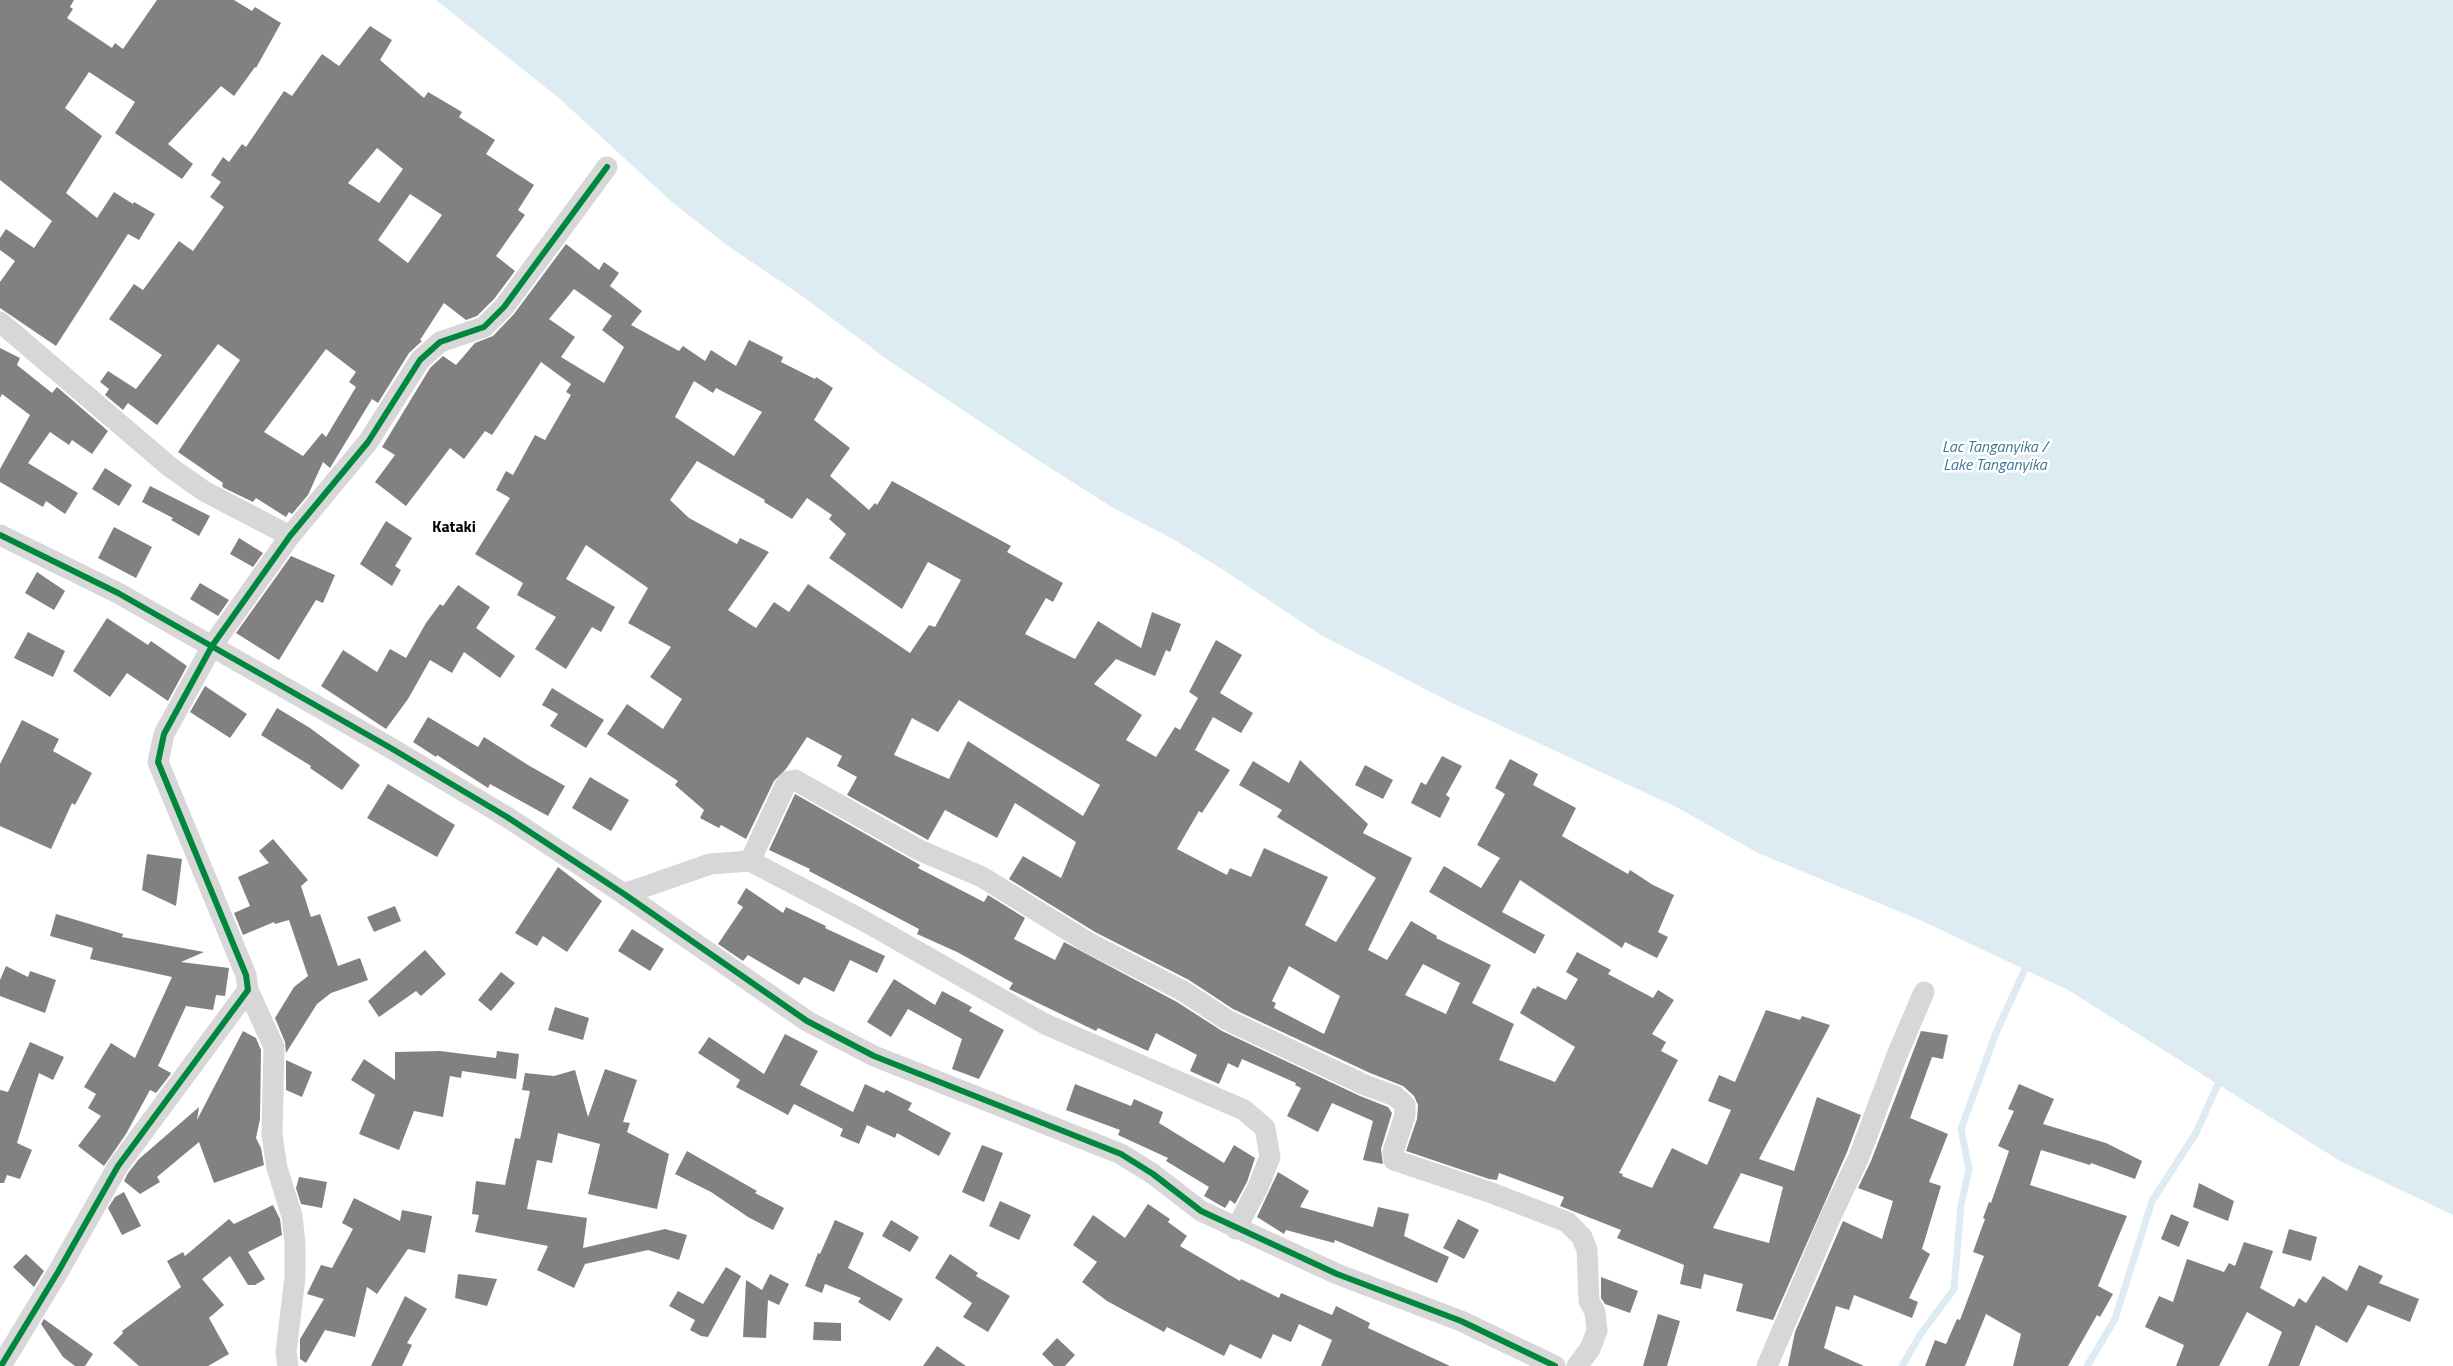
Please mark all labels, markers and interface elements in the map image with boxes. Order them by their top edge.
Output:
water label: Lac Tanganyika / Lake Tanganyika [1942,438,2048,476]
district label: Kataki [432,518,476,538]

